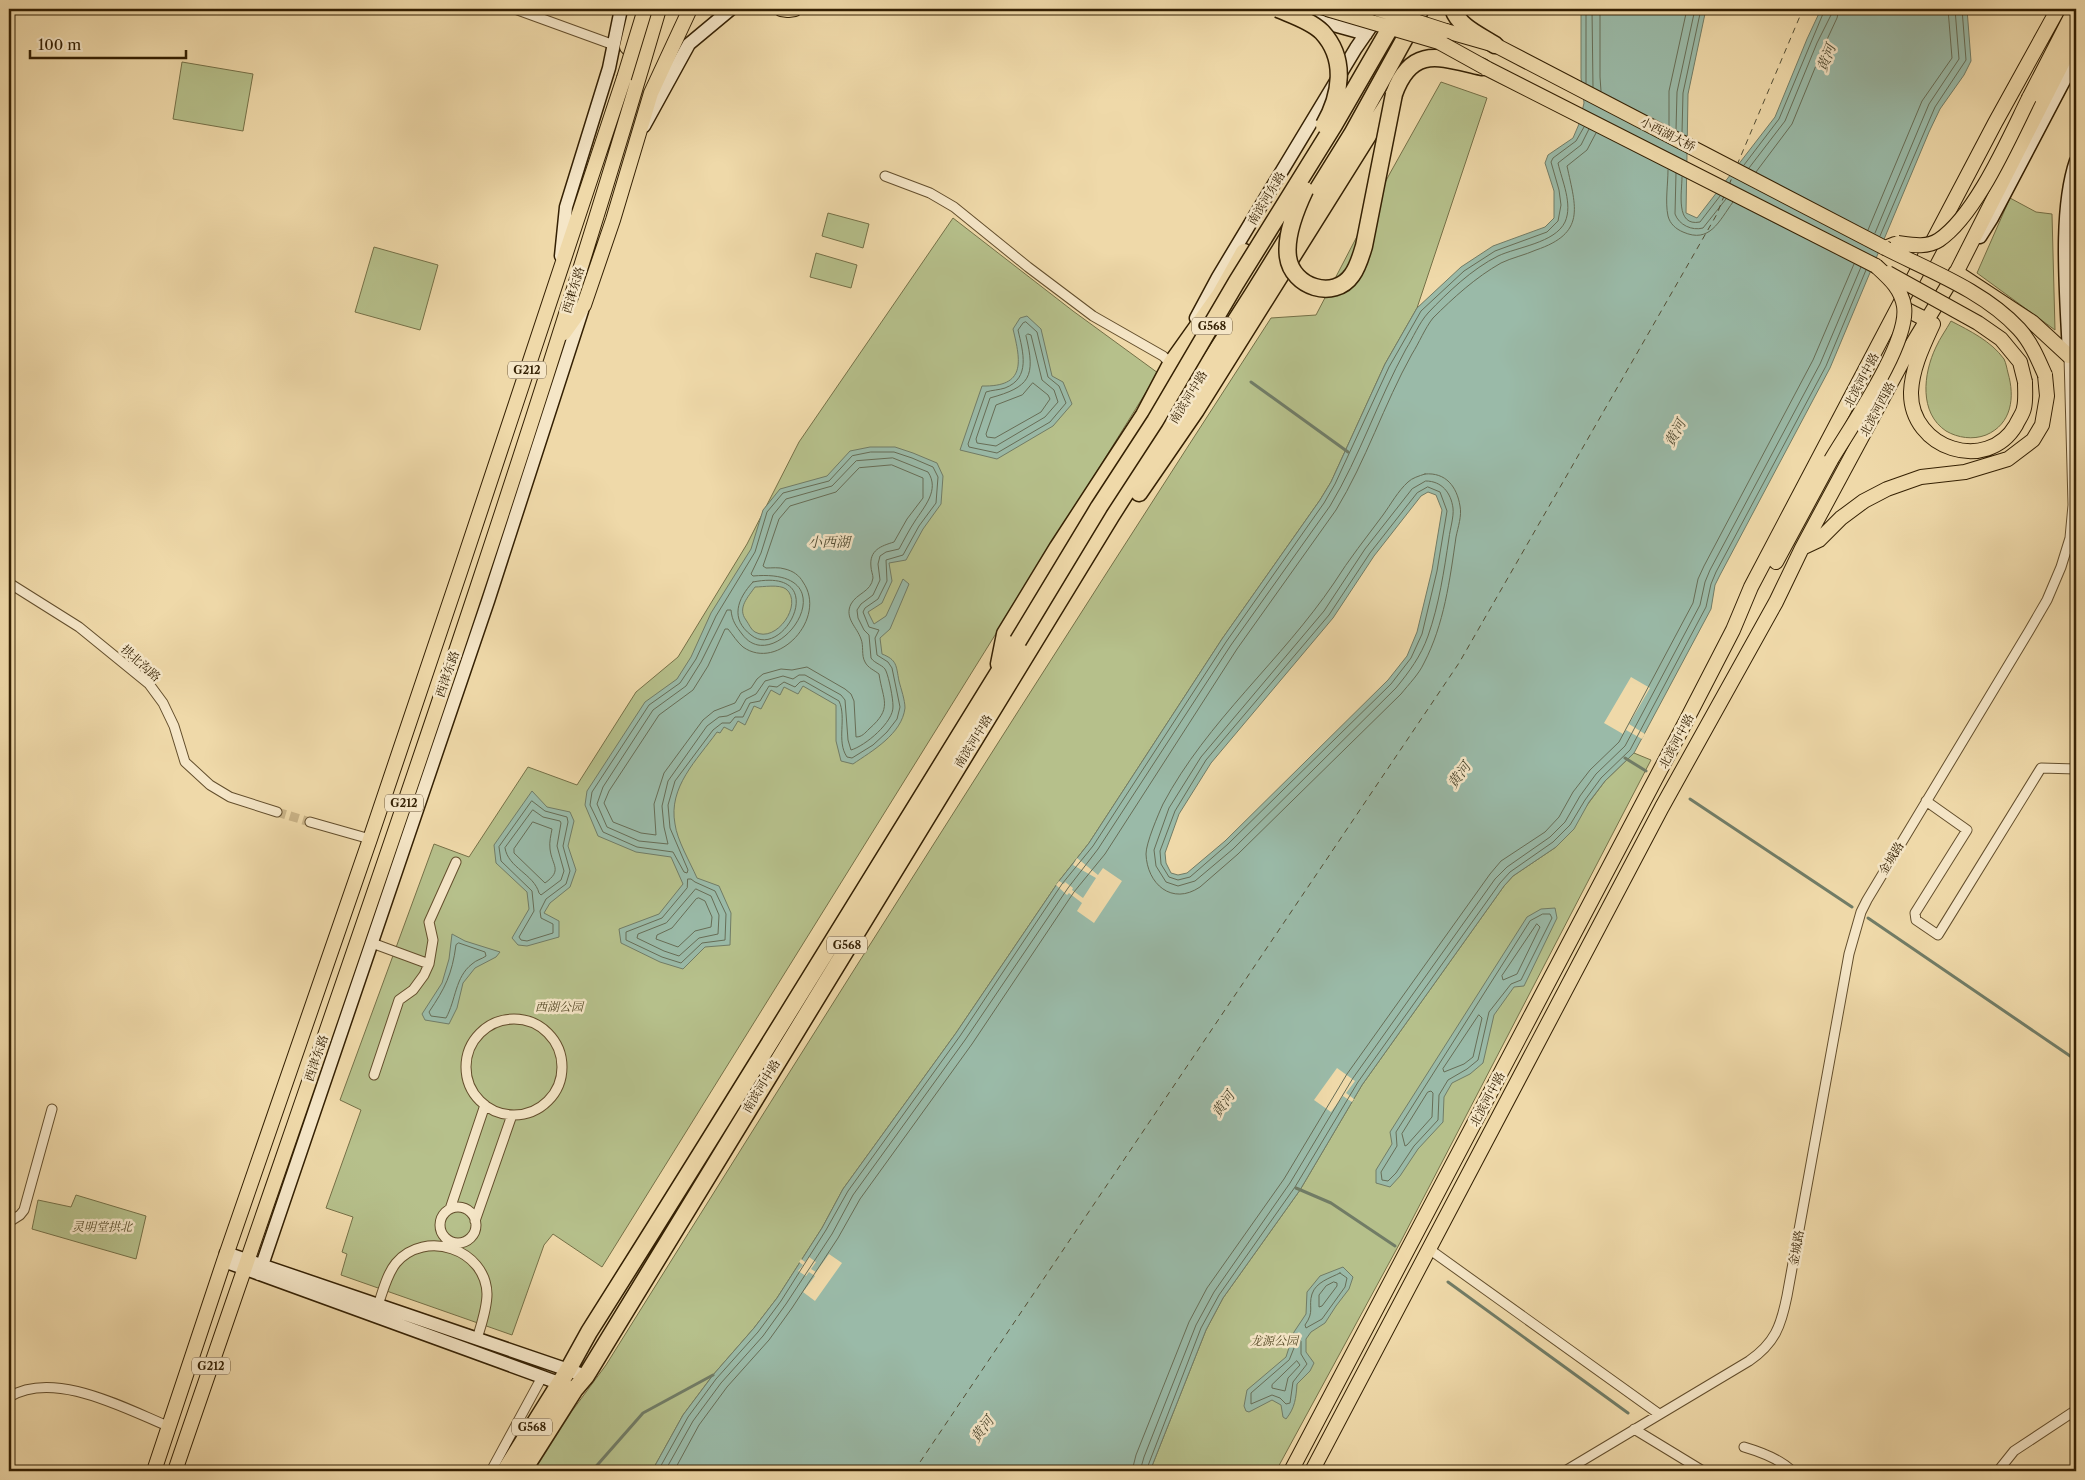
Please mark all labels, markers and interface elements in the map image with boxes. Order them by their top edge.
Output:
scale bar [30,28,186,60]
text: 100 m [38,35,81,54]
water label: 黄河 [1813,39,1840,74]
street label: 小西湖大桥 [1638,114,1698,154]
street label: 南滨河东路 [1244,168,1288,228]
street label: 西津东路 [559,265,587,315]
road number: G568 [1192,318,1232,334]
street label: 北滨河中路 [1840,350,1882,410]
road number: G212 [508,362,546,378]
street label: 南滨河中路 [1166,368,1210,426]
street label: 北滨河西路 [1856,379,1898,439]
water label: 黄河 [1660,414,1691,450]
water label: 小西湖 [808,533,853,551]
street label: 拱北沟路 [118,641,164,685]
street label: 西津东路 [432,649,462,699]
street label: 北滨河中路 [1655,711,1697,771]
street label: 南滨河中路 [951,712,995,770]
water label: 黄河 [1443,756,1476,792]
road number: G212 [385,794,423,811]
street label: 金城路 [1875,839,1907,877]
road number: G568 [827,936,867,954]
park label: 西湖公园 [535,999,585,1014]
street label: 西津东路 [301,1033,331,1083]
street label: 南滨河中路 [739,1056,783,1116]
street label: 北滨河中路 [1466,1069,1508,1129]
water label: 黄河 [1207,1085,1240,1121]
park label: 灵明堂拱北 [72,1219,134,1234]
street label: 金城路 [1785,1229,1807,1267]
park label: 龙源公园 [1250,1333,1300,1348]
road number: G212 [192,1358,230,1374]
water label: 黄河 [966,1410,999,1446]
road number: G568 [512,1418,552,1435]

